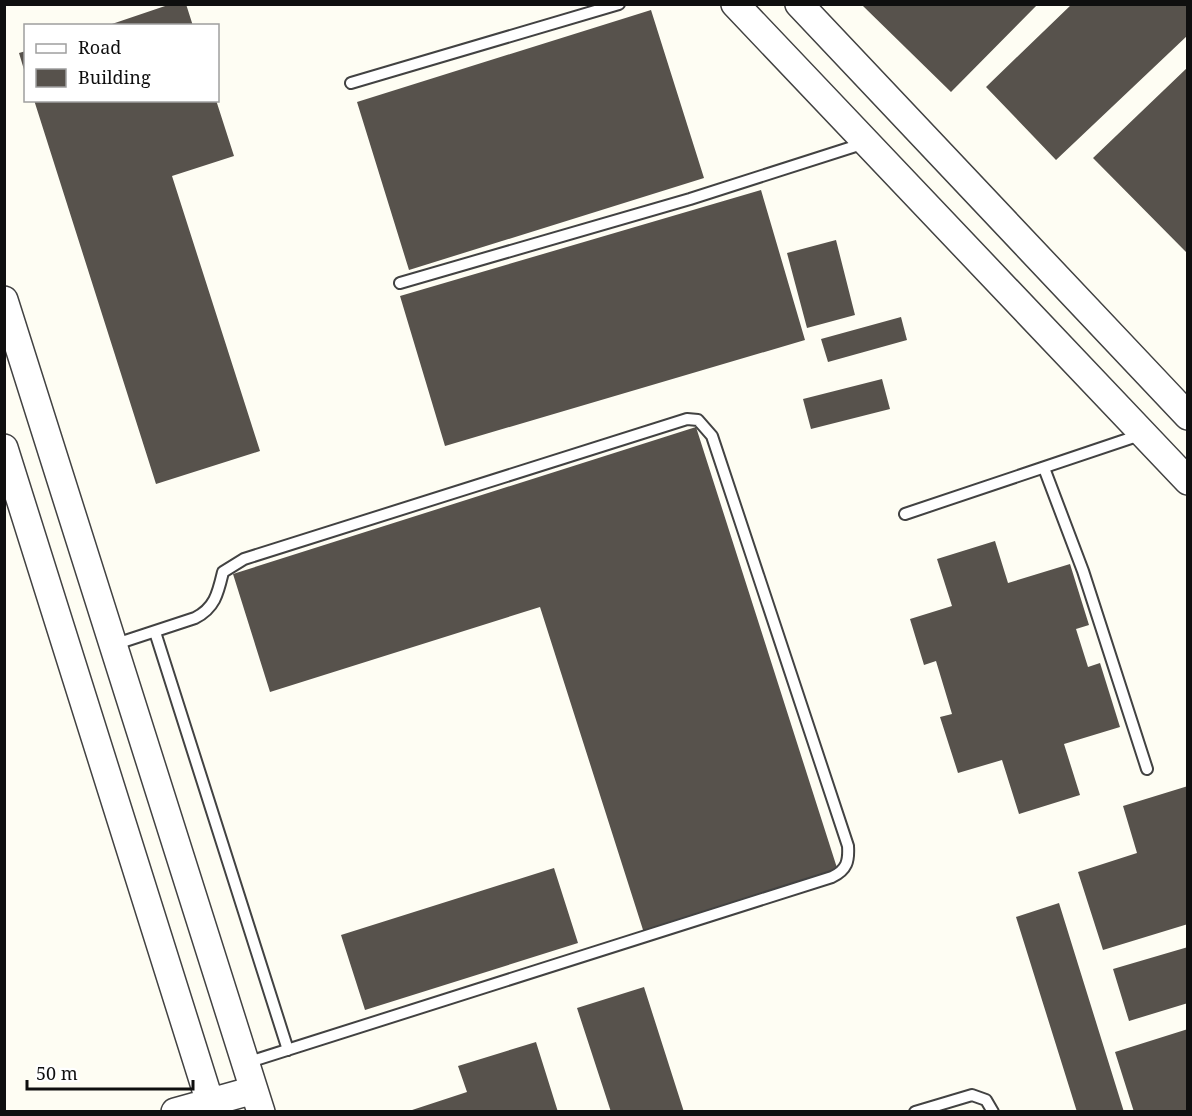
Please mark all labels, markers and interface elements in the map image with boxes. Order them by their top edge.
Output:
legend [24,24,219,102]
text: Road [78,35,121,59]
text: Building [78,65,151,89]
scale bar [27,1053,194,1091]
text: 50 m [36,1061,78,1085]

